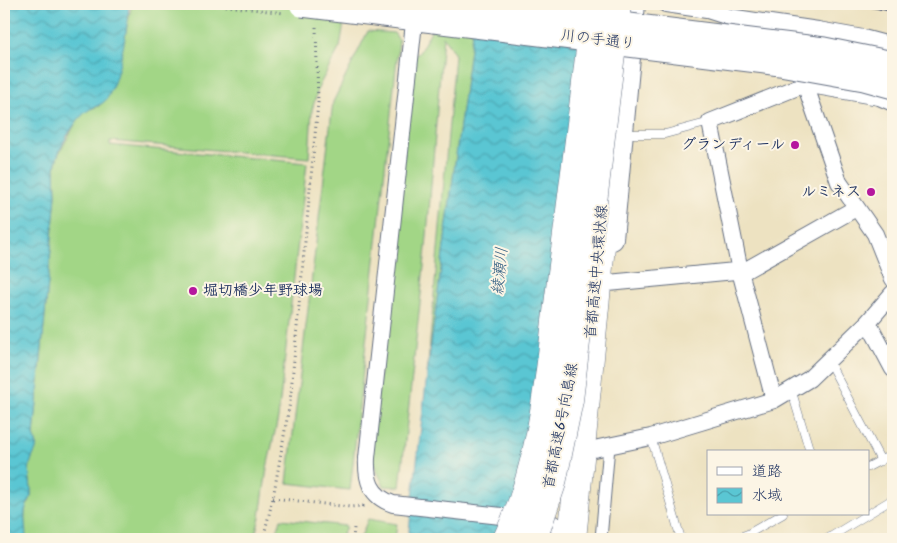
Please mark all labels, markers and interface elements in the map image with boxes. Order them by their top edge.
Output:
street label: 川の手通り [559,24,637,56]
place label: グランディール [681,133,785,157]
marker: グランディール [789,139,801,151]
place label: ルミネス [801,180,861,204]
marker: ルミネス [865,186,877,198]
street label: 首都高速中央環状線 [579,204,615,340]
water label: 綾瀬川 [485,246,515,296]
place label: 堀切橋少年野球場 [203,279,323,303]
marker: 堀切橋少年野球場 [187,285,199,297]
street label: 首都高速6号向島線 [537,361,585,491]
legend [707,450,870,516]
text: 道路 [752,460,782,484]
text: 水域 [752,484,782,508]

